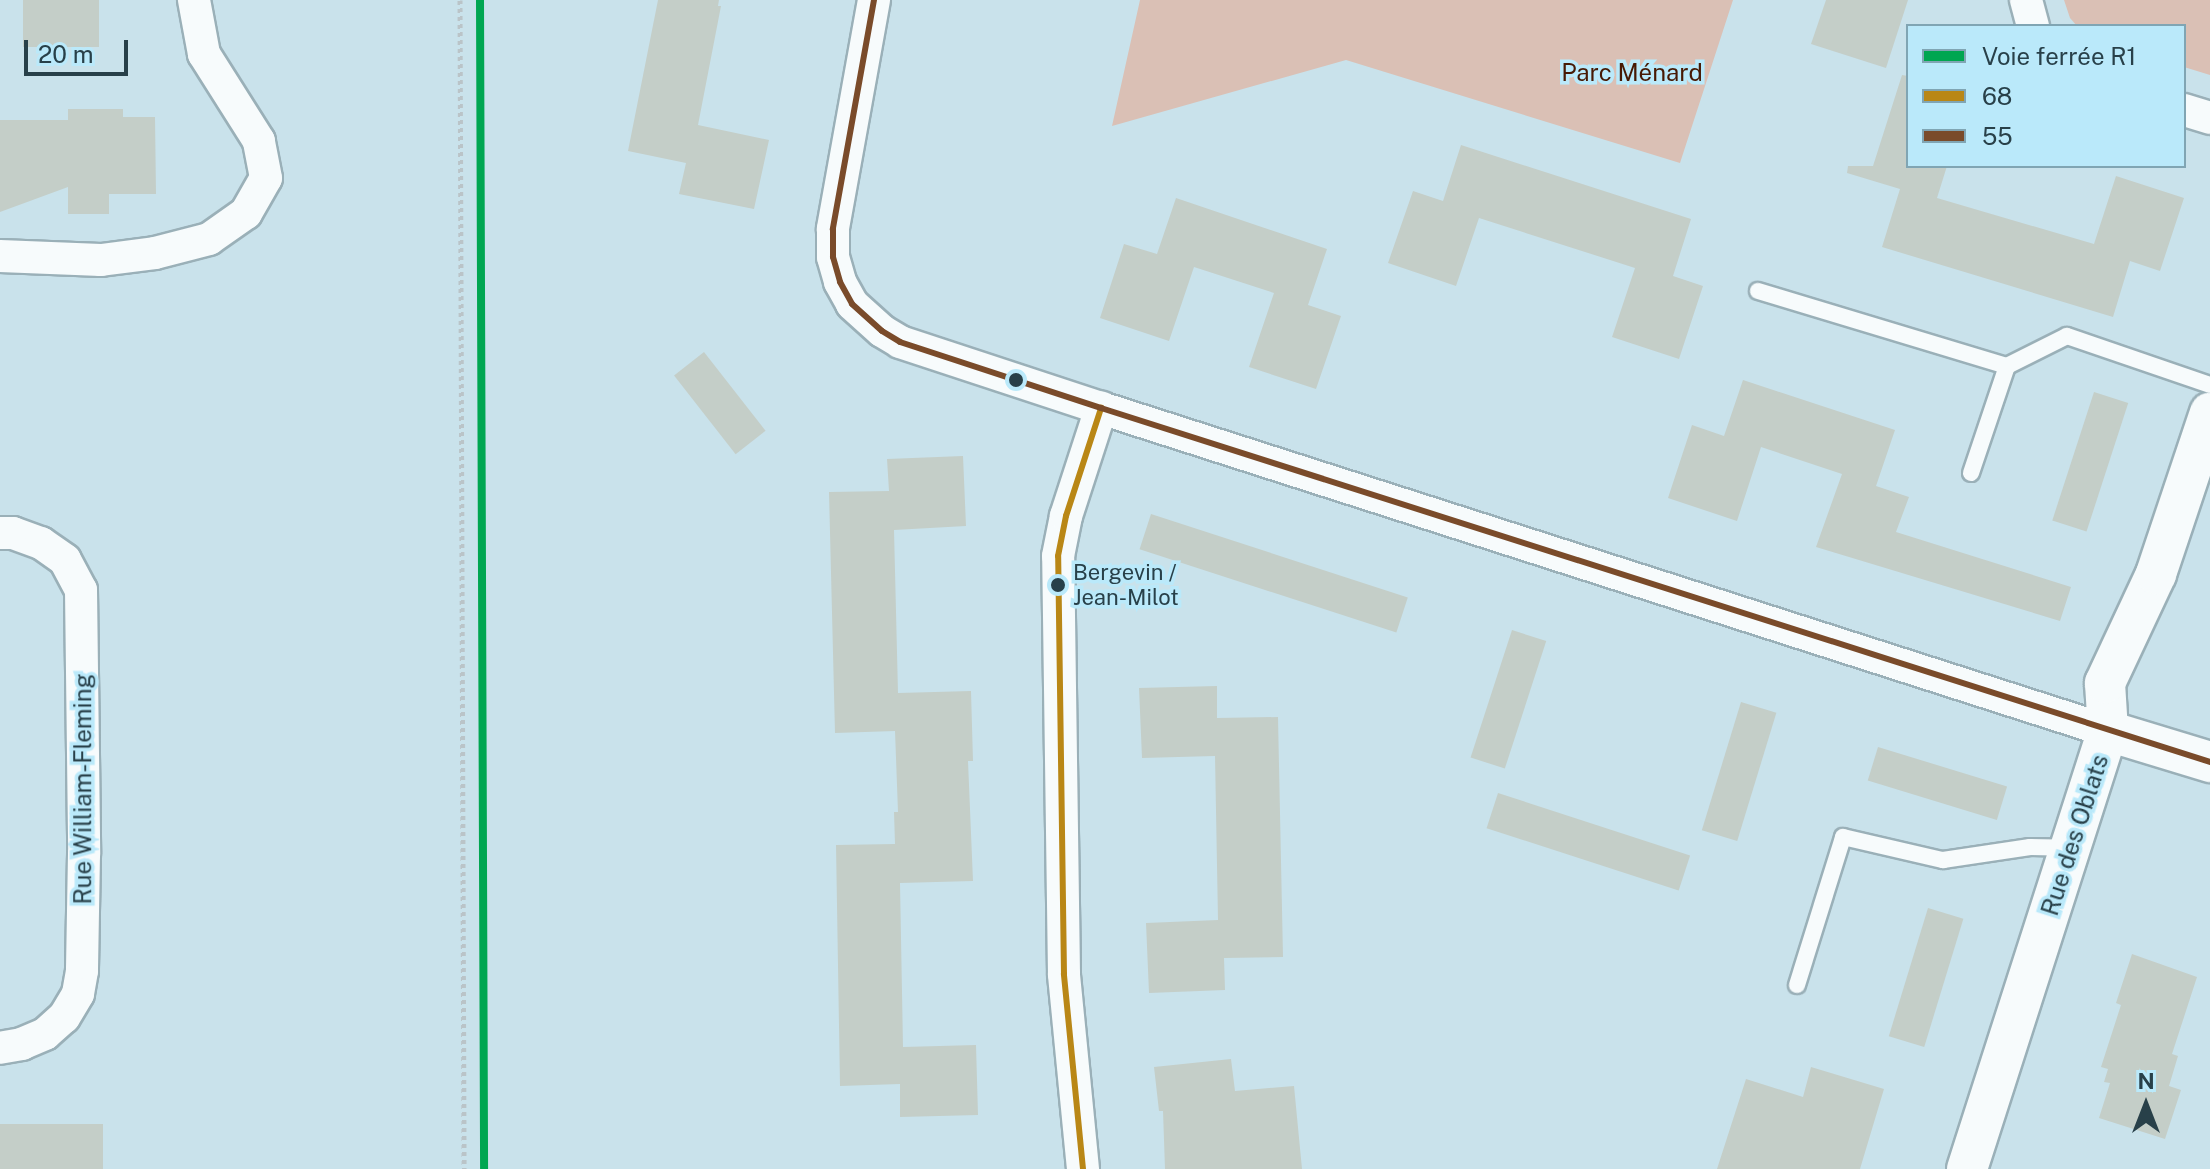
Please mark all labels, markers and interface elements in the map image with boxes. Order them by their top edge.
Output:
scale bar [28,24,132,74]
legend [1906,24,2186,168]
text: 20 m [38,40,94,68]
text: Voie ferrée R1 [1982,42,2136,70]
park label: Parc Ménard [1561,59,1703,87]
text: 68 [1982,82,2012,110]
text: 55 [1982,122,2013,150]
unlabelled marker [1008,372,1024,388]
place label: Bergevin / Jean-Milot [1073,559,1179,610]
marker: Bergevin / Jean-Milot [1050,577,1066,593]
street label: Rue William-Fleming [69,673,97,905]
street label: Rue des Oblats [2035,751,2115,919]
north arrow [2106,1065,2186,1145]
text: N [2137,1068,2155,1094]

